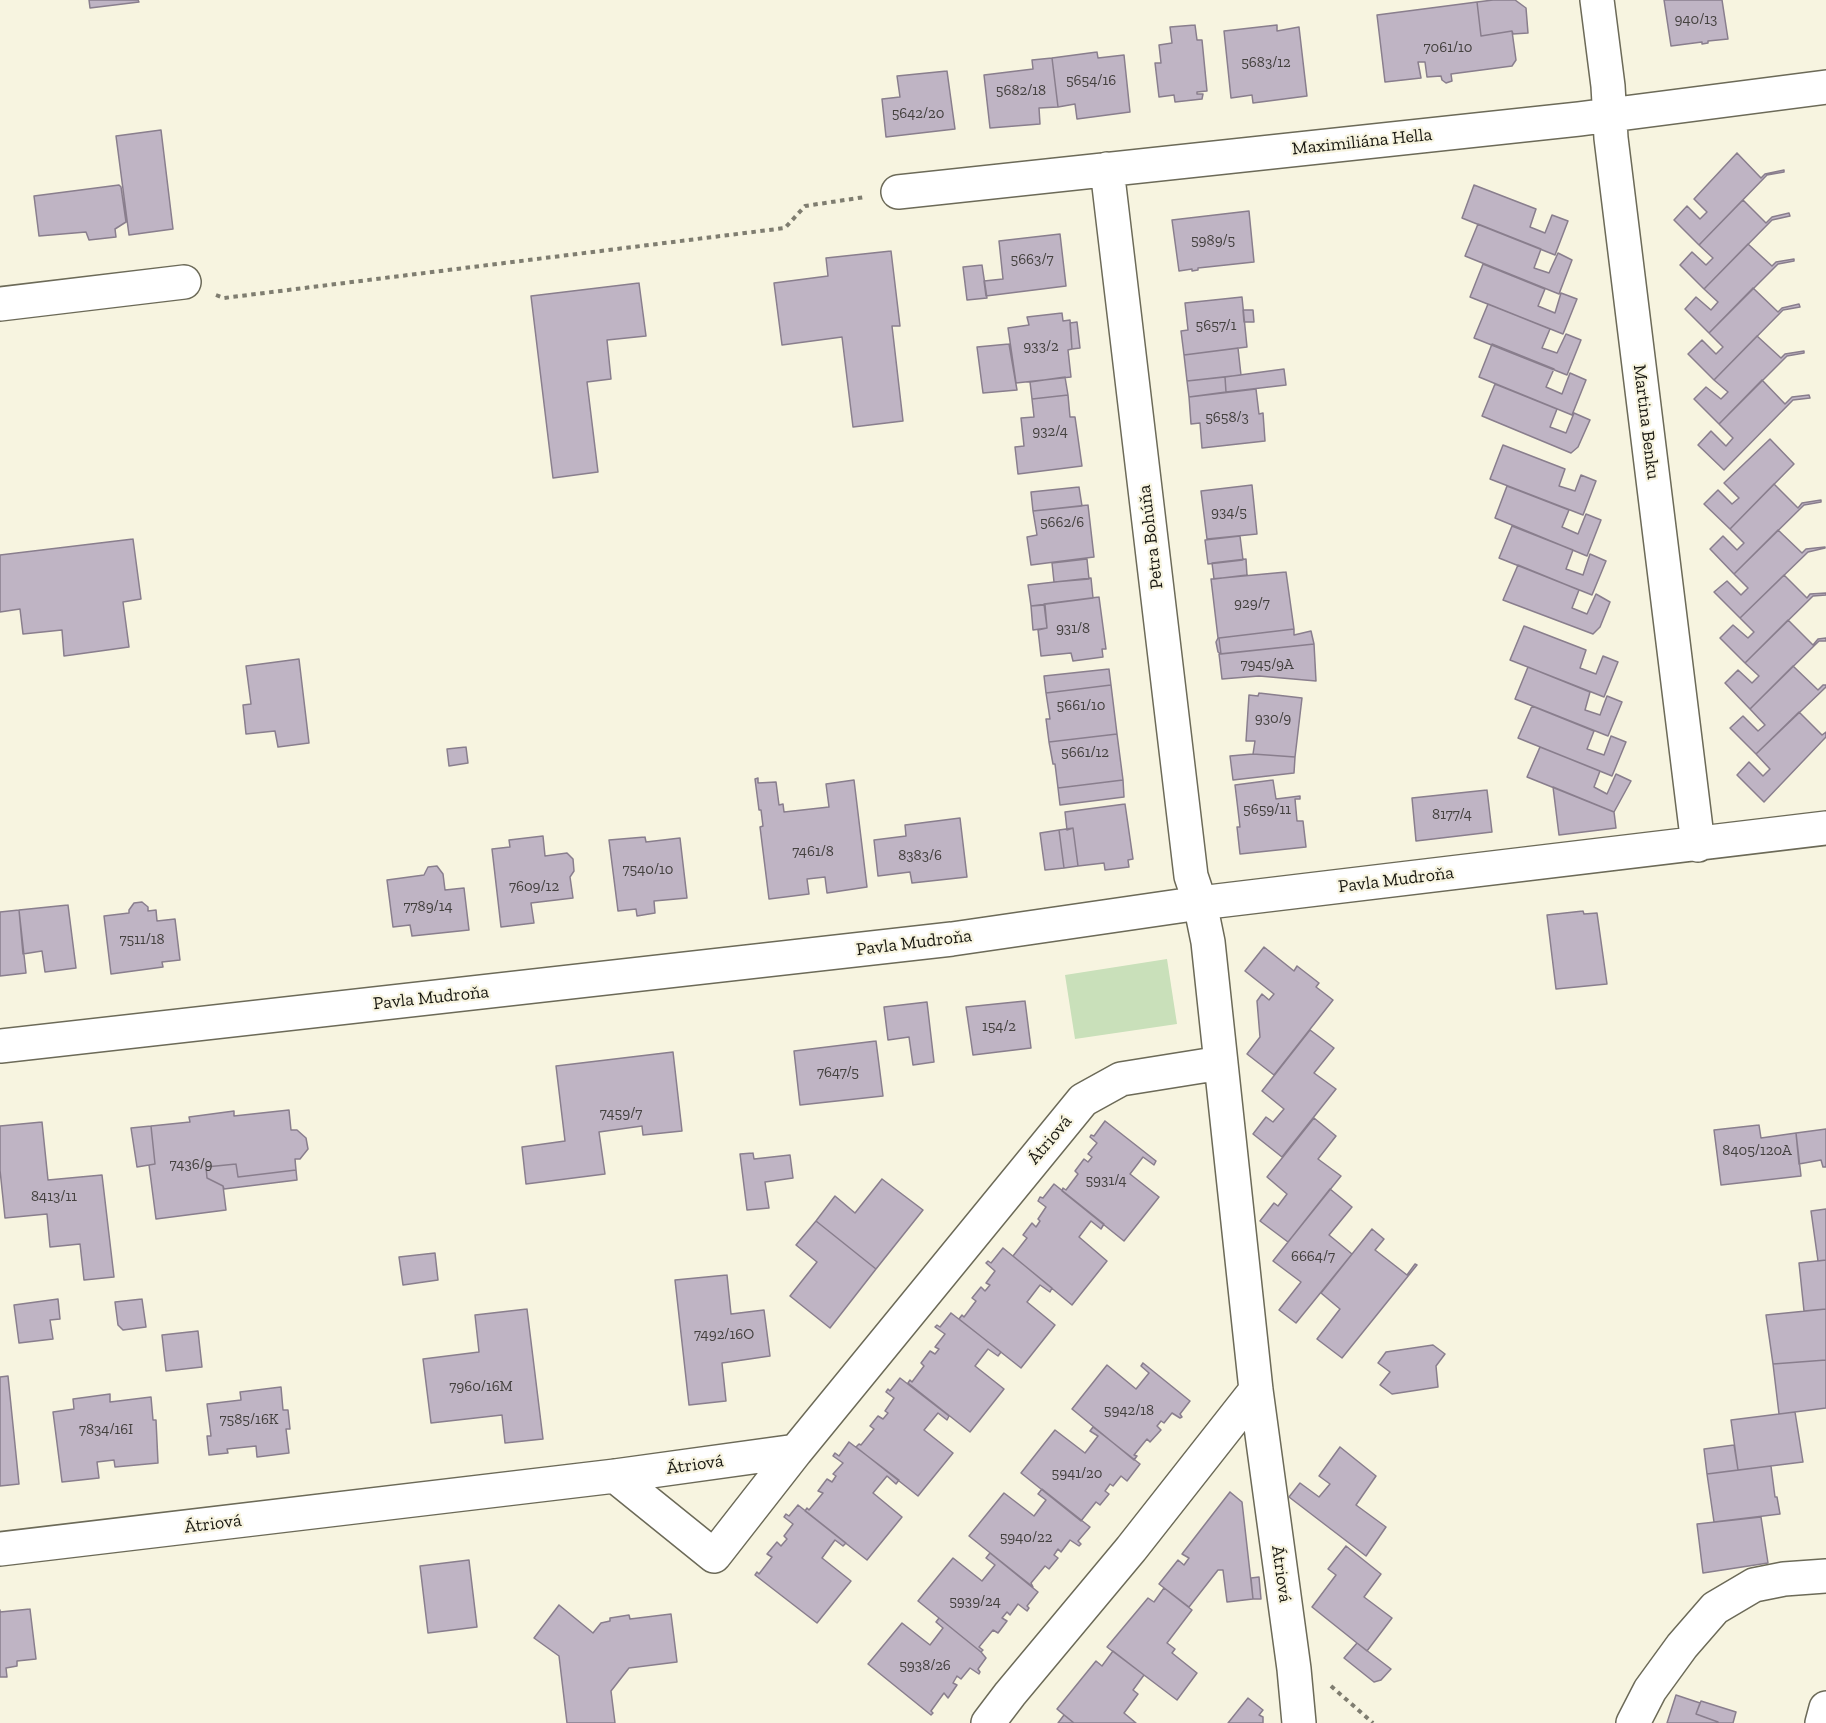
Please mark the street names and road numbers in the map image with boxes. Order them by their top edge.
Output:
street label: Maximiliána Hella [1291,124,1433,160]
street label: Martina Benku [1628,363,1664,481]
street label: Petra Bohúňa [1134,484,1168,590]
street label: Pavla Mudroňa [1337,862,1455,898]
street label: Pavla Mudroňa [855,925,973,961]
street label: Pavla Mudroňa [372,981,490,1015]
street label: Átriová [1023,1111,1077,1169]
street label: Átriová [665,1450,725,1480]
street label: Átriová [183,1510,243,1538]
street label: Átriová [1266,1544,1296,1604]

